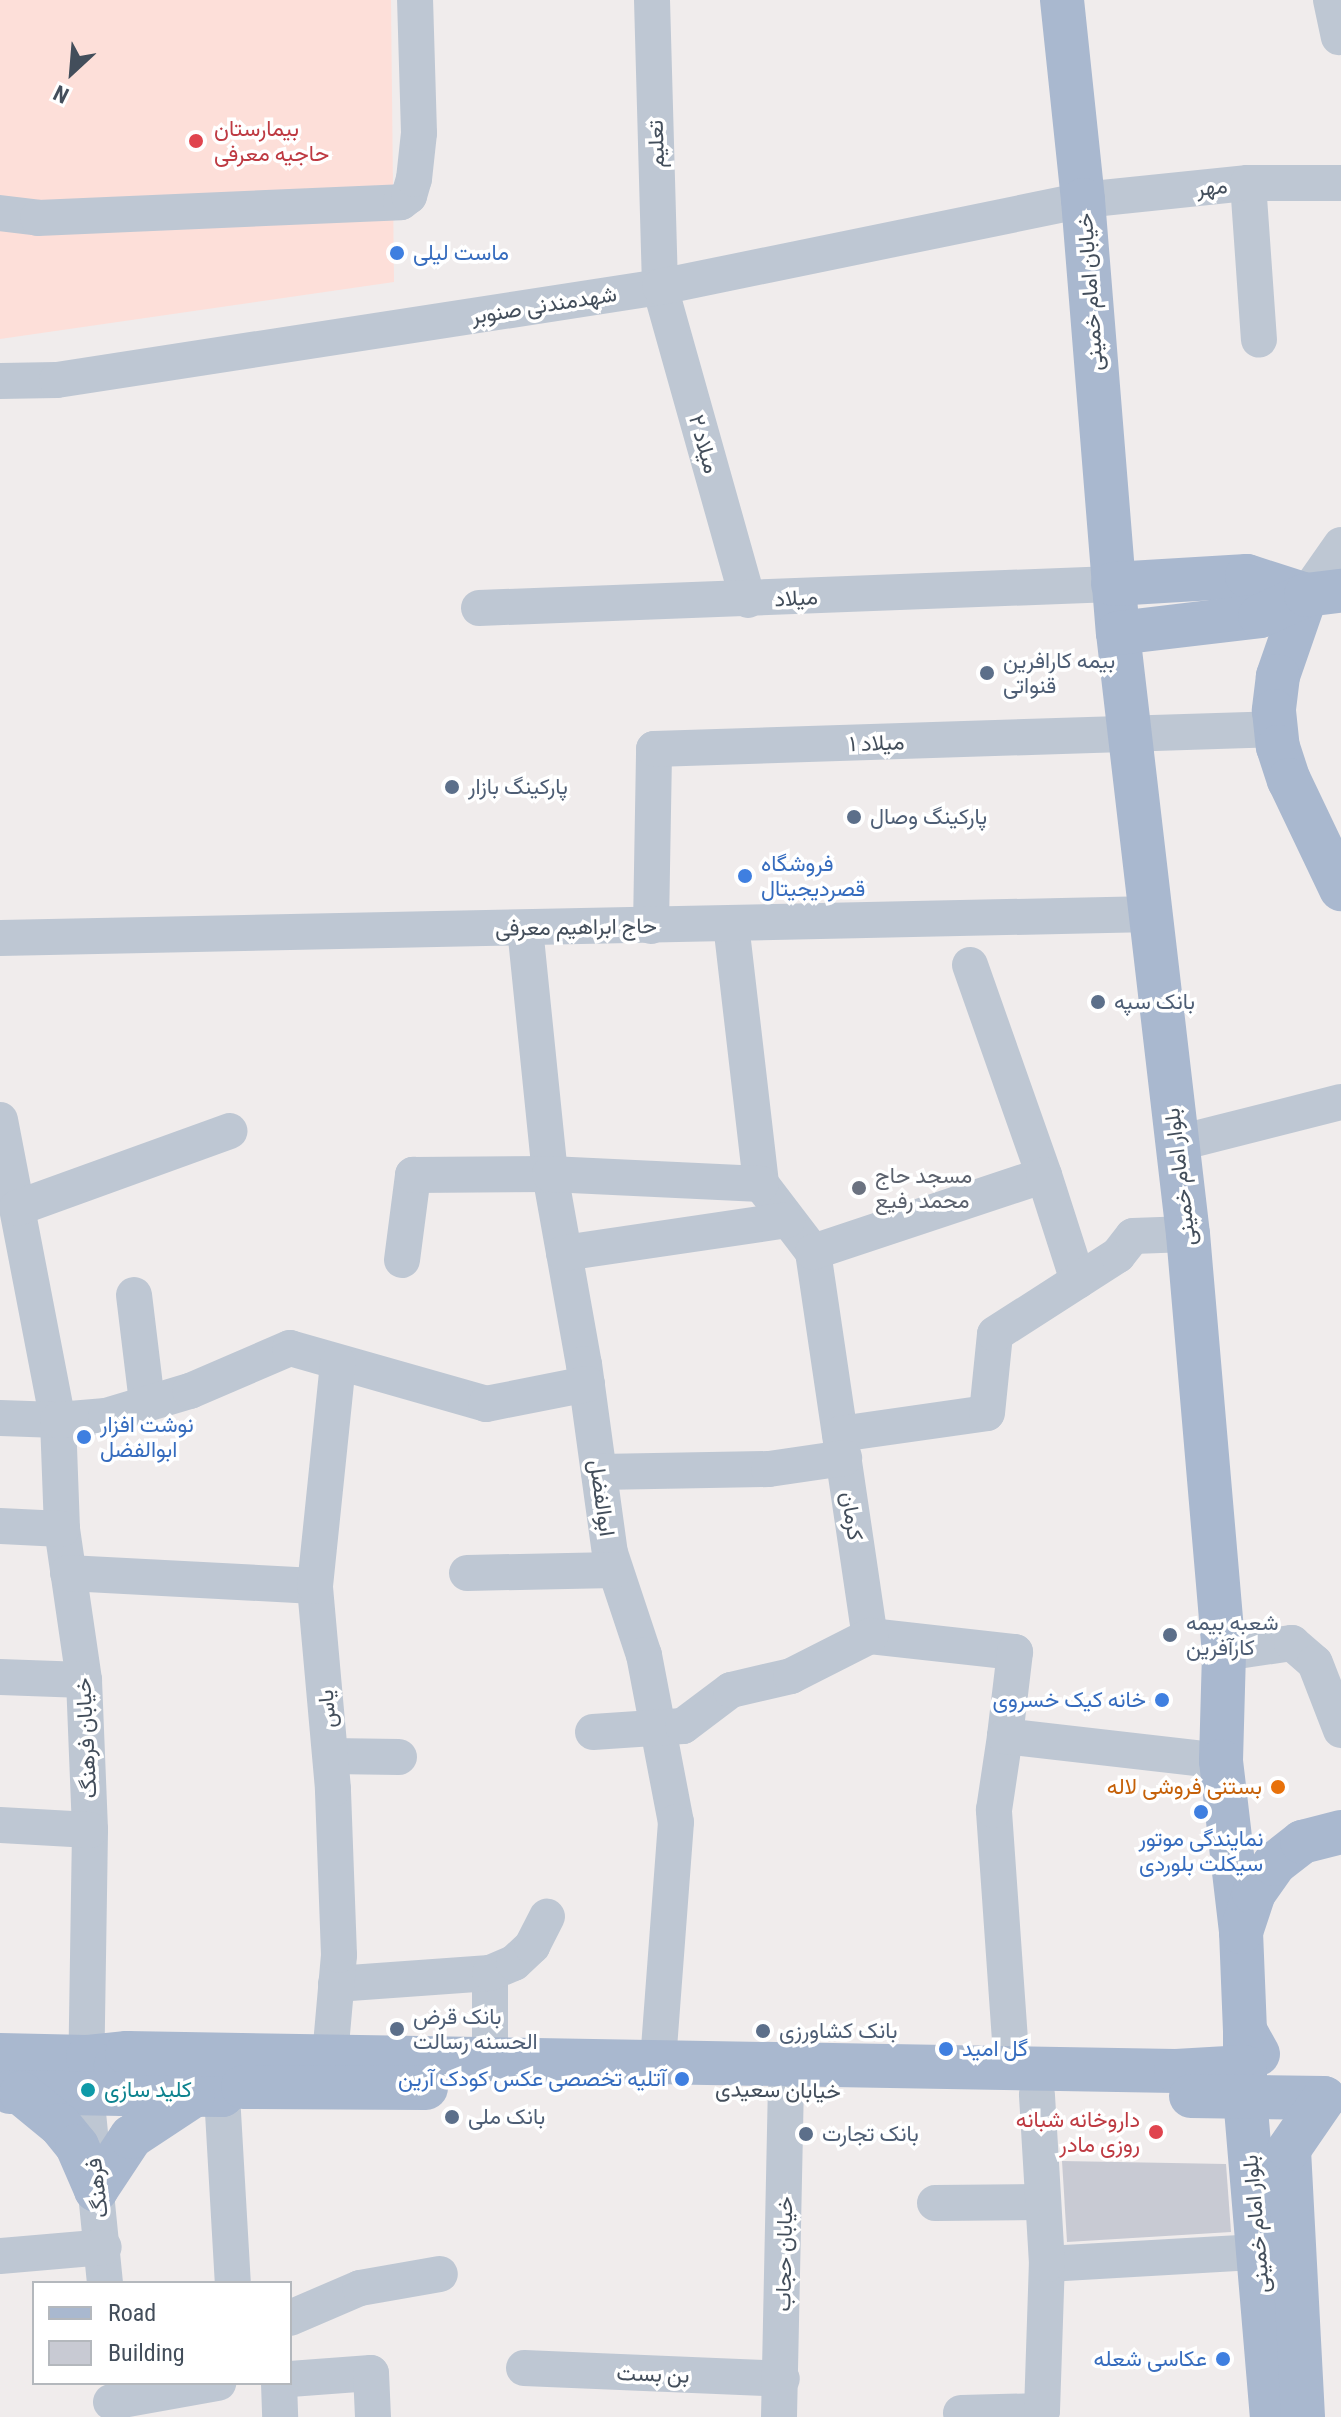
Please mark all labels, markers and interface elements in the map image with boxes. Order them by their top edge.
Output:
north arrow [32,32,112,112]
text: N [50,80,73,108]
place label: بیمارستان حاجیه معرفی [214,115,329,166]
street label: تعلیم [642,119,670,169]
marker: بیمارستان حاجیه معرفی [185,130,207,152]
street label: مهر [1195,172,1229,202]
street label: خیابان امام خمینی [1071,212,1109,372]
place label: ماست لیلی [413,240,509,266]
marker: ماست لیلی [388,244,406,262]
street label: شهدمندنی صنوبر [469,280,619,330]
street label: میلاد ۲ [683,411,725,477]
street label: میلاد [774,584,818,612]
place label: بیمه کارافرین قنواتی [1003,647,1115,698]
marker: بیمه کارافرین قنواتی [978,664,996,682]
street label: میلاد ۱ [849,729,905,757]
place label: پارکینگ بازار [468,774,568,800]
marker: پارکینگ بازار [443,778,461,796]
place label: پارکینگ وصال [870,804,987,830]
marker: پارکینگ وصال [845,808,863,826]
place label: فروشگاه قصردیجیتال [761,850,865,902]
marker: فروشگاه قصردیجیتال [736,867,754,885]
street label: حاج ابراهیم معرفی [495,912,657,942]
place label: بانک سپه [1114,989,1195,1015]
marker: بانک سپه [1089,993,1107,1011]
street label: بلوار امام خمینی [1158,1107,1202,1247]
place label: مسجد حاج محمد رفیع [875,1162,972,1214]
marker: مسجد حاج محمد رفیع [850,1179,868,1197]
place label: نوشت افزار ابوالفضل [100,1411,194,1462]
marker: نوشت افزار ابوالفضل [75,1428,93,1446]
street label: ابوالفضل [584,1458,620,1538]
street label: کرمان [835,1490,869,1542]
place label: شعبه بیمه کارآفرین [1186,1609,1279,1660]
marker: شعبه بیمه کارآفرین [1161,1626,1179,1644]
street label: خیابان فرهنگ [70,1677,102,1799]
place label: خانه کیک خسروی [992,1687,1146,1713]
street label: یاس [312,1689,342,1729]
marker: خانه کیک خسروی [1153,1691,1171,1709]
place label: بستنی فروشی لاله [1107,1774,1262,1800]
marker: بستنی فروشی لاله [1269,1778,1287,1796]
marker: نمایندگی موتور سیکلت بلوردی [1192,1803,1210,1821]
place label: نمایندگی موتور سیکلت بلوردی [1138,1825,1264,1876]
place label: بانک قرض الحسنه رسالت [413,2003,538,2054]
place label: بانک کشاورزی [779,2018,897,2044]
marker: بانک قرض الحسنه رسالت [388,2020,406,2038]
marker: بانک کشاورزی [754,2022,772,2040]
place label: گل امید [962,2036,1028,2062]
marker: گل امید [937,2040,955,2058]
place label: آتلیه تخصصی عکس کودک آرین [398,2066,666,2092]
marker: آتلیه تخصصی عکس کودک آرین [673,2070,691,2088]
street label: خیابان سعیدی [715,2076,841,2104]
place label: کلید سازی [104,2077,192,2103]
marker: کلید سازی [79,2081,97,2099]
place label: بانک ملی [468,2104,545,2130]
place label: داروخانه شبانه روزی مادر [1016,2106,1140,2158]
marker: بانک ملی [443,2108,461,2126]
place label: بانک تجارت [822,2121,919,2147]
marker: داروخانه شبانه روزی مادر [1147,2123,1165,2141]
marker: بانک تجارت [797,2125,815,2143]
street label: بلوار امام خمینی [1237,2154,1275,2294]
street label: فرهنگ [80,2156,114,2220]
street label: خیابان حجاب [770,2196,798,2312]
legend [32,2281,292,2385]
text: Road [108,2299,156,2327]
text: Building [108,2339,185,2367]
place label: عکاسی شعله [1094,2346,1207,2372]
marker: عکاسی شعله [1214,2350,1232,2368]
street label: بن بست [616,2360,690,2388]

